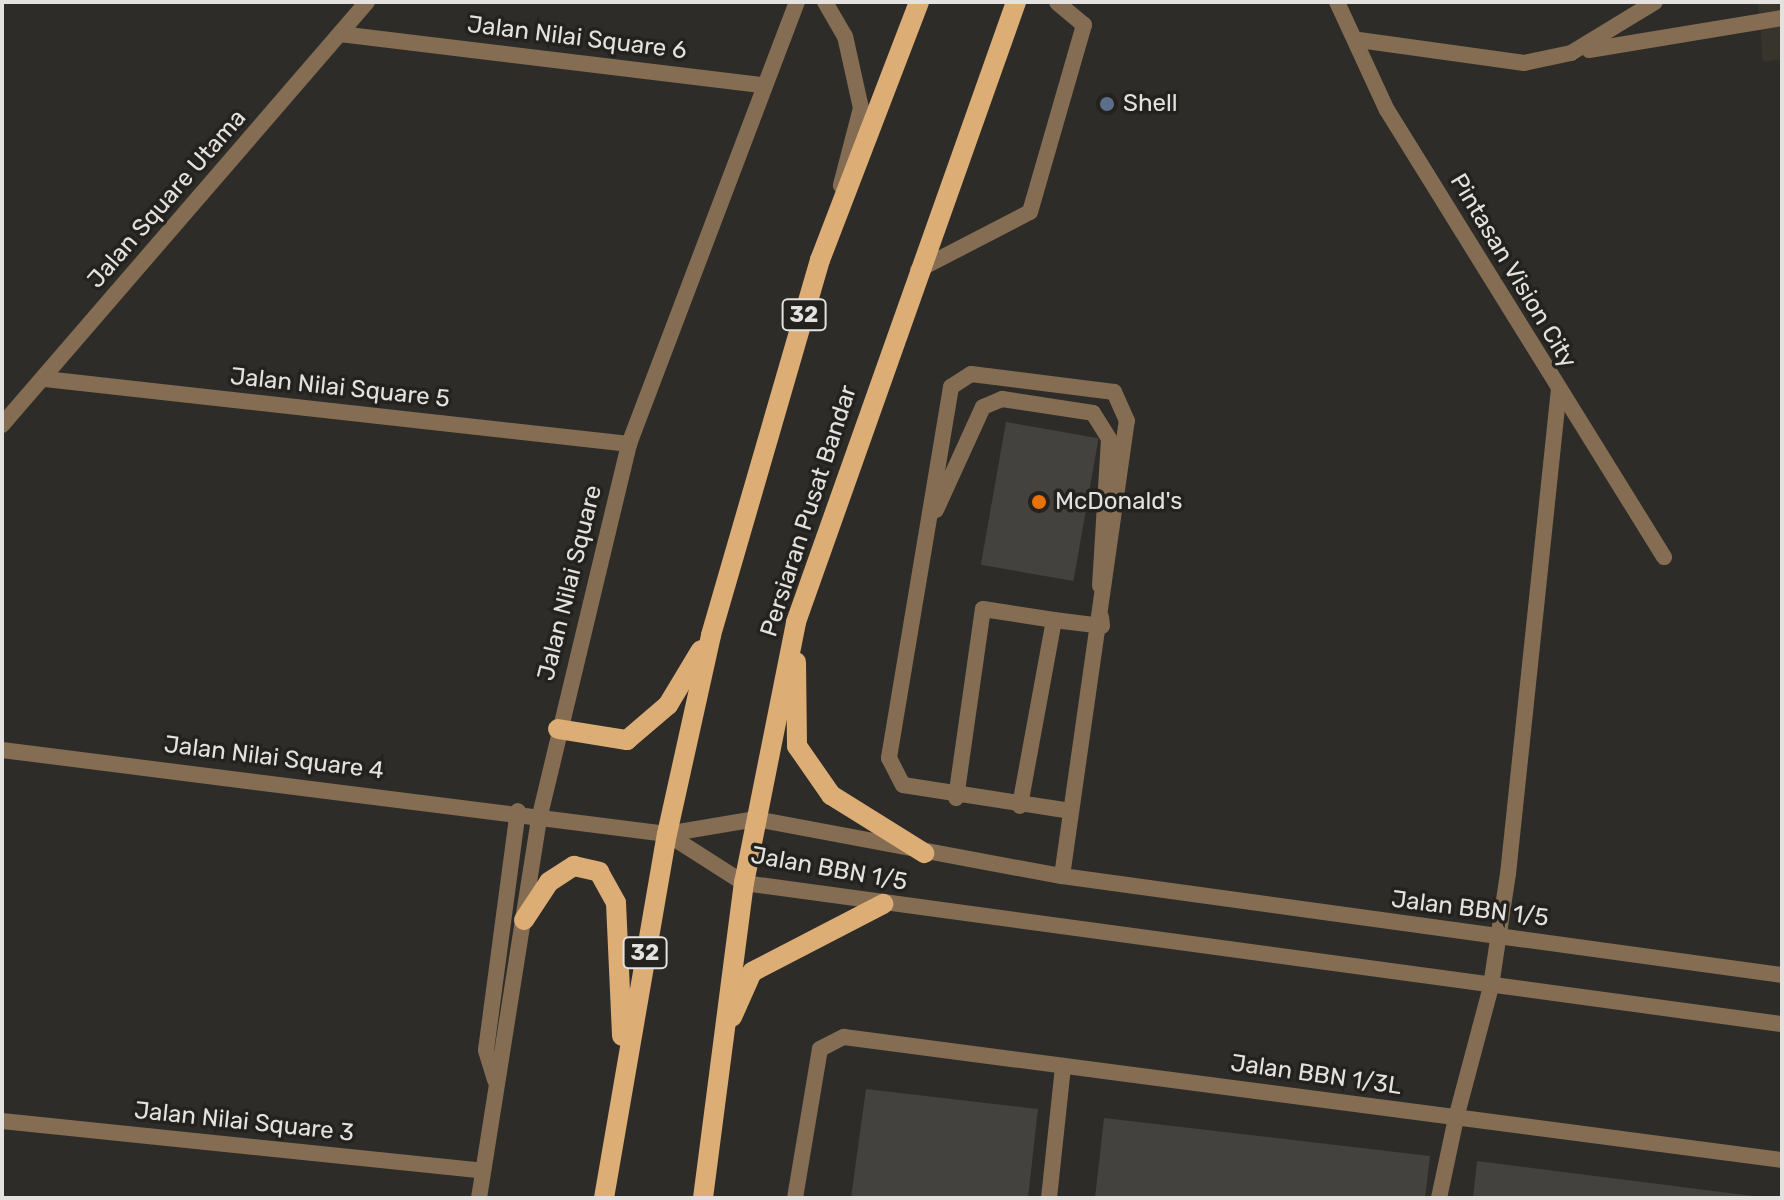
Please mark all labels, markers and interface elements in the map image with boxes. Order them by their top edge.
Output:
street label: Jalan Nilai Square 6 [466,10,688,66]
place label: Shell [1123,90,1178,118]
marker: Shell [1098,95,1116,113]
street label: Jalan Square Utama [82,104,252,294]
street label: Pintasan Vision City [1443,168,1583,374]
road number: 32 [780,297,828,333]
street label: Jalan Nilai Square 5 [229,362,451,414]
street label: Persiaran Pusat Bandar [755,382,863,640]
street label: Jalan Nilai Square [532,482,608,684]
place label: McDonald's [1055,488,1182,516]
marker: McDonald's [1030,493,1048,511]
street label: Jalan Nilai Square 4 [162,730,386,786]
street label: Jalan BBN 1/5 [748,841,910,897]
street label: Jalan BBN 1/5 [1390,885,1550,933]
road number: 32 [621,935,669,971]
street label: Jalan BBN 1/3L [1229,1049,1403,1101]
street label: Jalan Nilai Square 3 [133,1096,355,1148]

